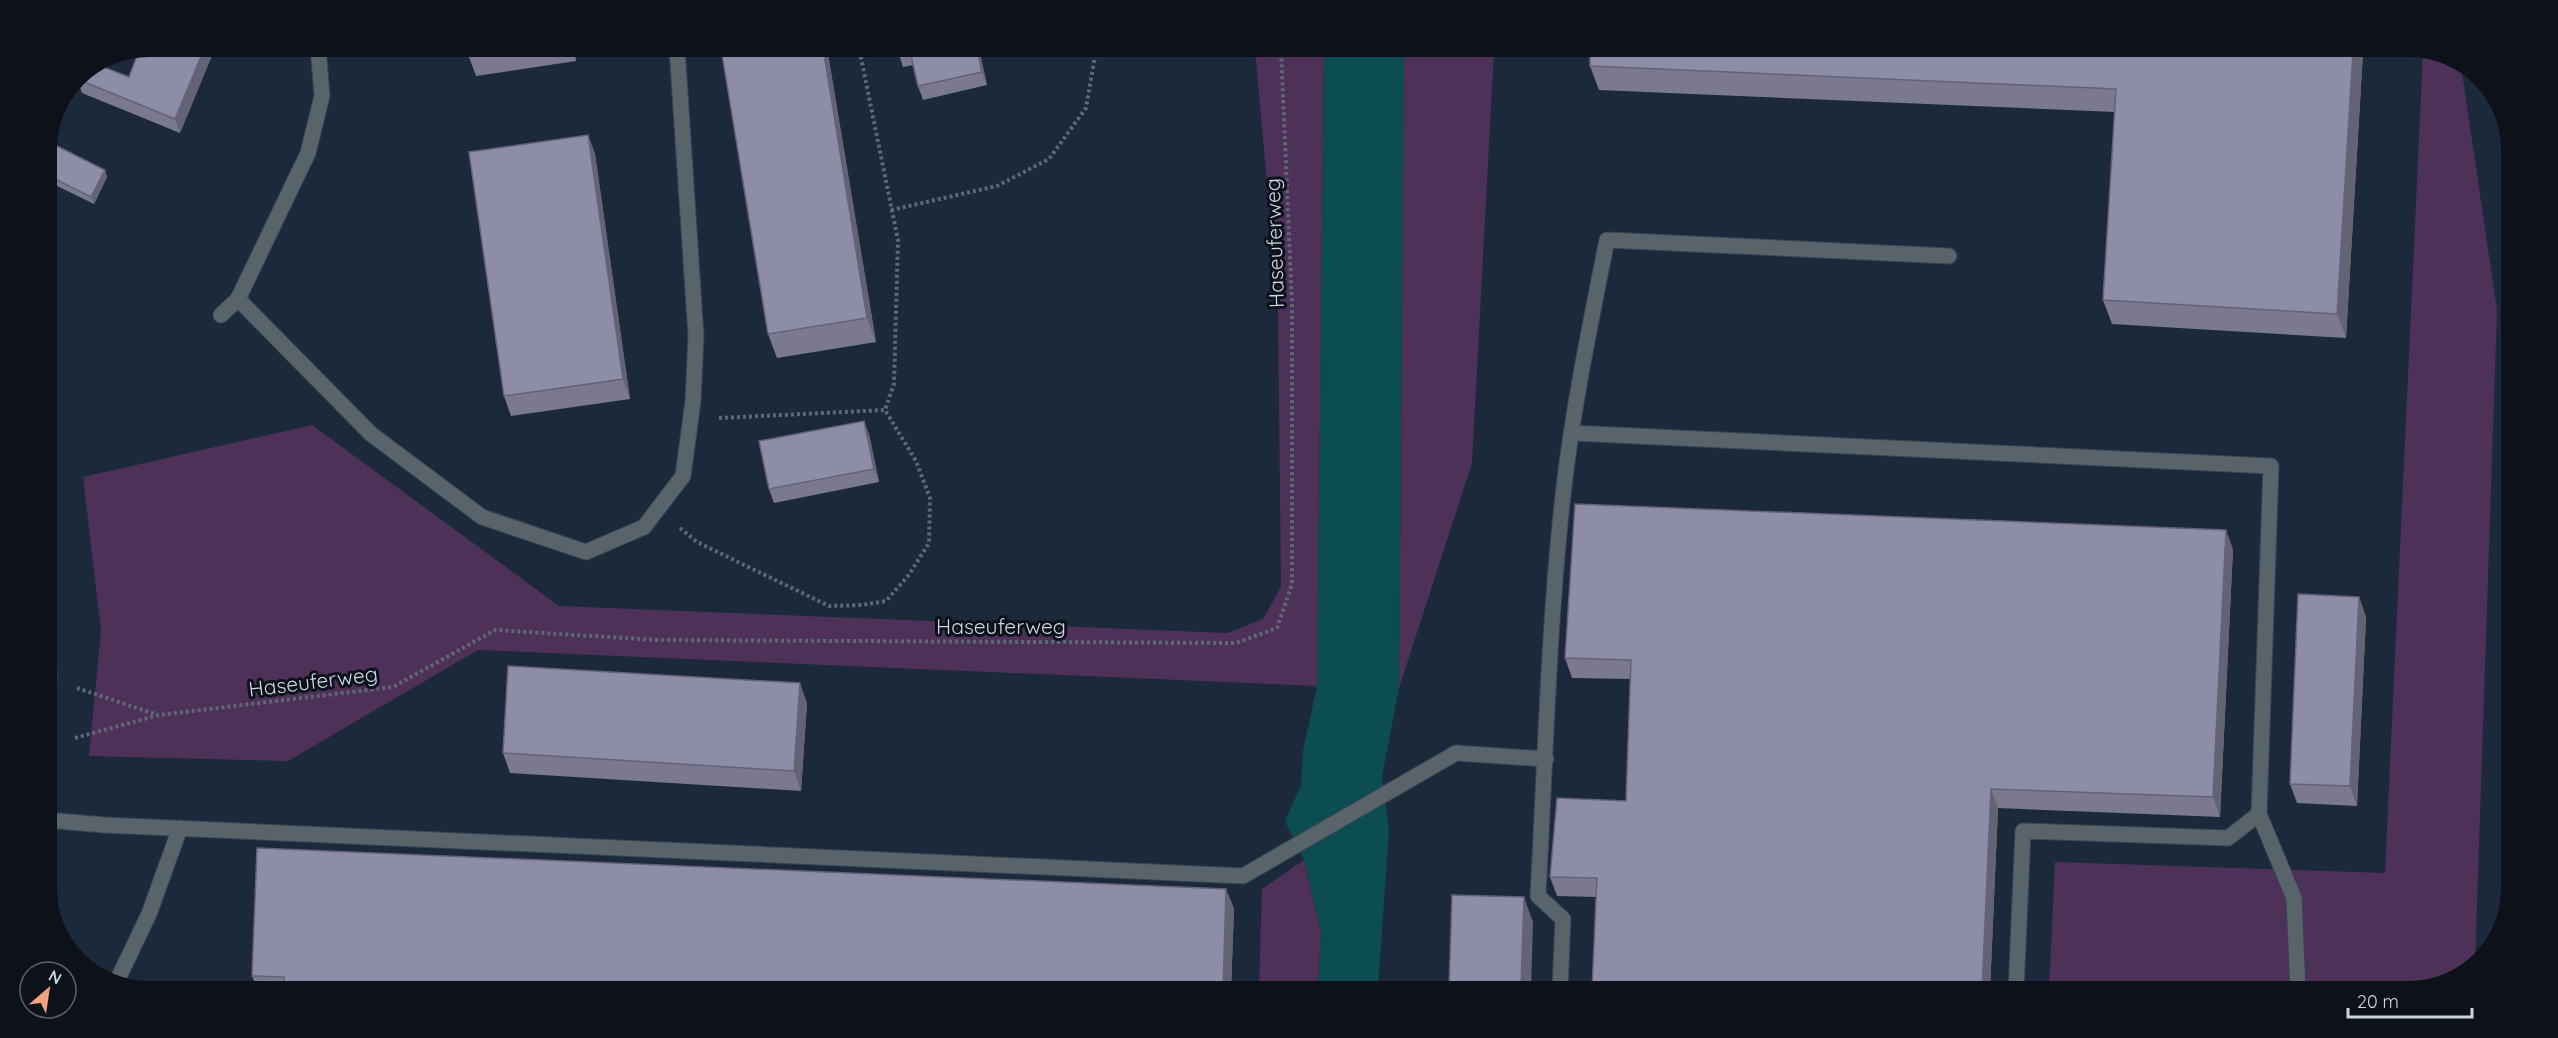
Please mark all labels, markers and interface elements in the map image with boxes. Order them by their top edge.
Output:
street label: Haseuferweg [1259,178,1289,308]
street label: Haseuferweg [936,613,1066,639]
street label: Haseuferweg [247,660,379,702]
north arrow [18,960,78,1020]
text: N [45,965,65,988]
scale bar [2348,981,2472,1019]
text: 20 m [2357,990,2399,1013]

